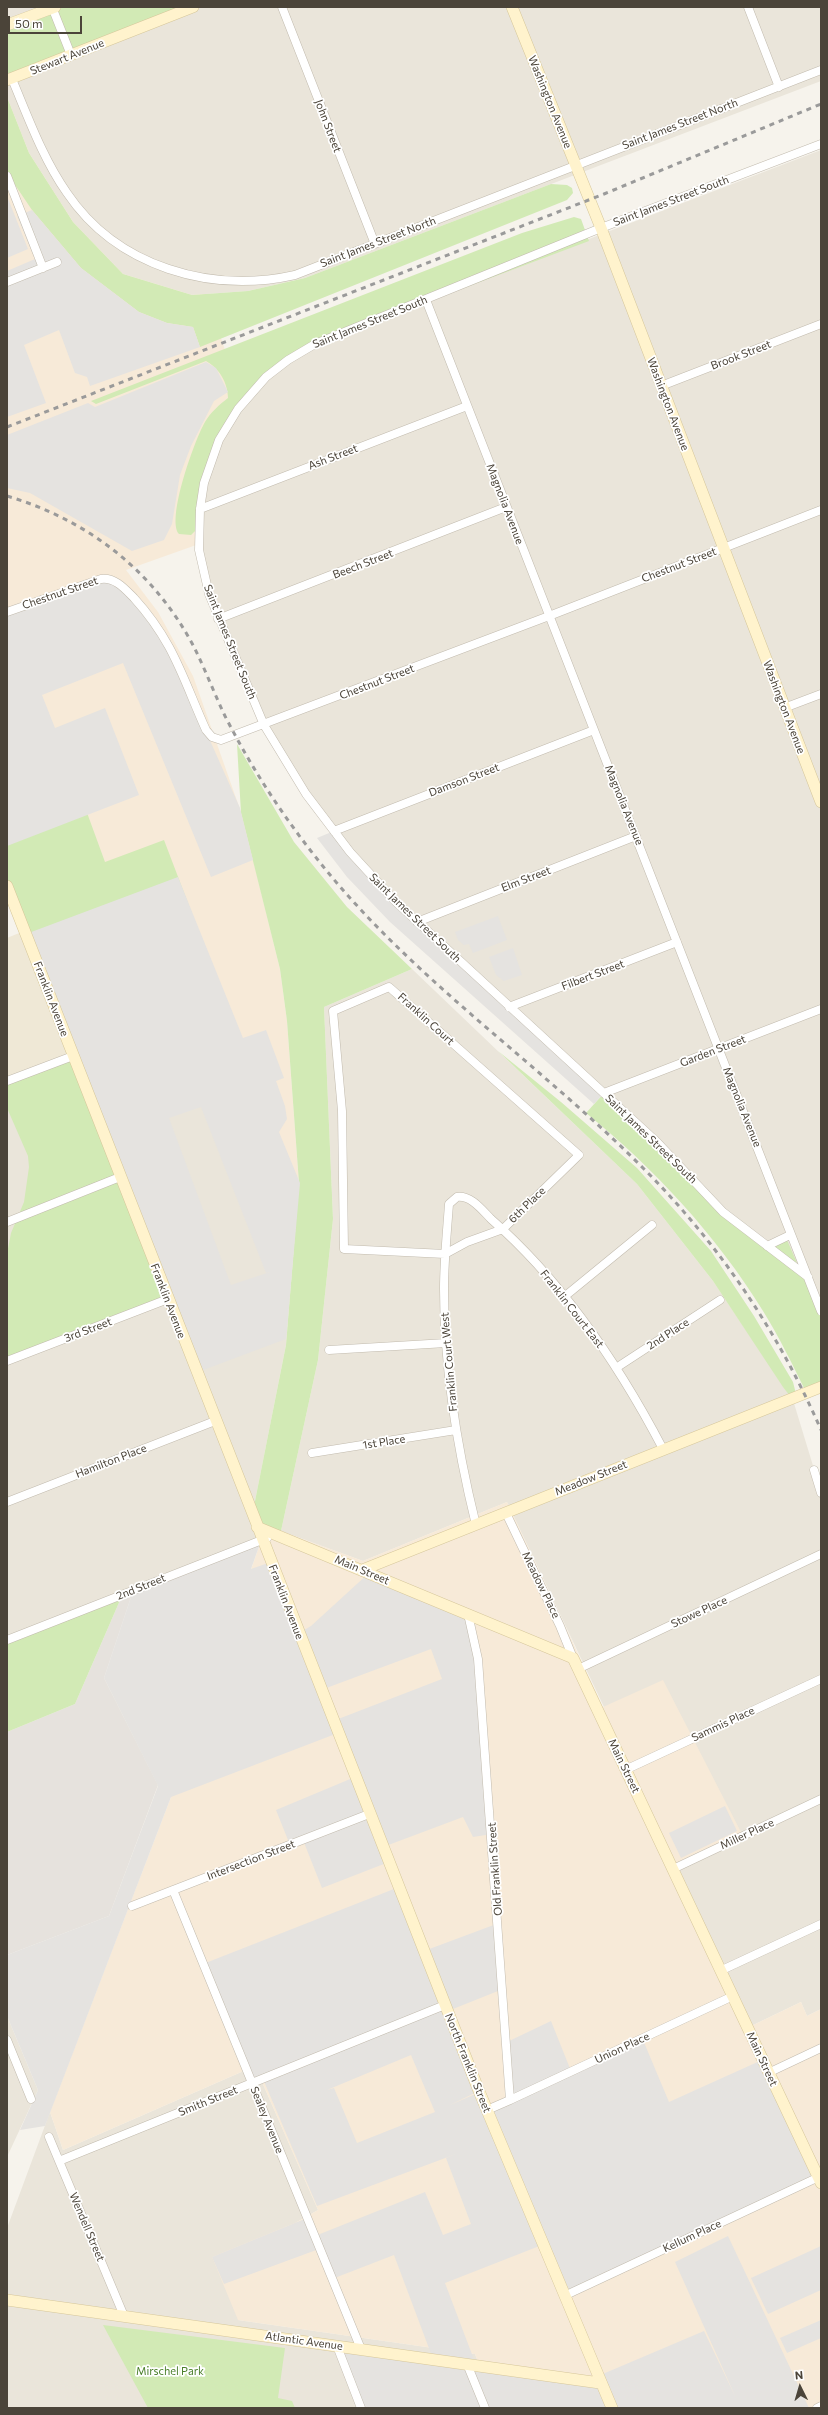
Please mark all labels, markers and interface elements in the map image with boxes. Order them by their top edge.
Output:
scale bar [10,8,84,34]
text: 50 m [15,16,43,30]
street label: Stewart Avenue [28,36,106,78]
street label: Washington Avenue [525,54,575,150]
street label: Saint James Street North [620,96,740,152]
street label: John Street [312,98,344,154]
street label: Saint James Street South [611,173,731,229]
street label: Saint James Street North [318,214,438,270]
street label: Saint James Street South [311,293,429,351]
street label: Brook Street [709,337,773,373]
street label: Washington Avenue [644,355,692,453]
street label: Ash Street [306,442,360,472]
street label: Magnolia Avenue [484,462,526,546]
street label: Chestnut Street [640,545,718,585]
street label: Beech Street [331,546,395,582]
street label: Chestnut Street [20,574,100,612]
street label: Saint James Street South [201,583,259,701]
street label: Washington Avenue [760,658,808,756]
street label: Chestnut Street [338,662,416,702]
street label: Damson Street [427,760,501,800]
street label: Magnolia Avenue [602,763,646,847]
street label: Elm Street [499,863,553,895]
street label: Saint James Street South [366,871,464,965]
street label: Filbert Street [560,957,626,993]
street label: Franklin Avenue [31,960,71,1038]
street label: Franklin Court [395,990,457,1048]
street label: Garden Street [678,1032,748,1070]
street label: Magnolia Avenue [720,1065,764,1149]
street label: Saint James Street South [602,1092,700,1186]
street label: 6th Place [506,1184,548,1226]
street label: Franklin Avenue [148,1262,188,1340]
street label: Franklin Court East [537,1267,607,1351]
street label: Franklin Court West [438,1312,460,1412]
street label: 3rd Street [62,1315,114,1345]
street label: 2nd Place [644,1316,692,1352]
street label: 1st Place [362,1432,406,1452]
street label: Hamilton Place [73,1441,149,1481]
street label: Meadow Street [553,1457,629,1499]
street label: Meadow Place [519,1550,563,1620]
street label: Main Street [332,1552,392,1588]
street label: Franklin Avenue [266,1563,306,1641]
street label: 2nd Street [114,1571,168,1603]
street label: Stowe Place [669,1593,729,1631]
street label: Sammis Place [689,1704,757,1744]
street label: Main Street [605,1737,643,1795]
street label: Miller Place [718,1816,776,1852]
street label: Old Franklin Street [485,1822,505,1916]
street label: Intersection Street [205,1837,297,1883]
street label: North Franklin Street [442,2012,494,2114]
street label: Union Place [593,2030,651,2066]
street label: Main Street [744,2030,780,2088]
street label: Smith Street [176,2083,240,2119]
street label: Sealey Avenue [248,2085,286,2155]
street label: Wendell Street [67,2191,107,2263]
street label: Kellum Place [661,2217,723,2255]
street label: Atlantic Avenue [264,2329,344,2353]
park label: Mirschel Park [136,2364,204,2378]
north arrow [780,2367,820,2407]
text: N [794,2368,804,2381]

